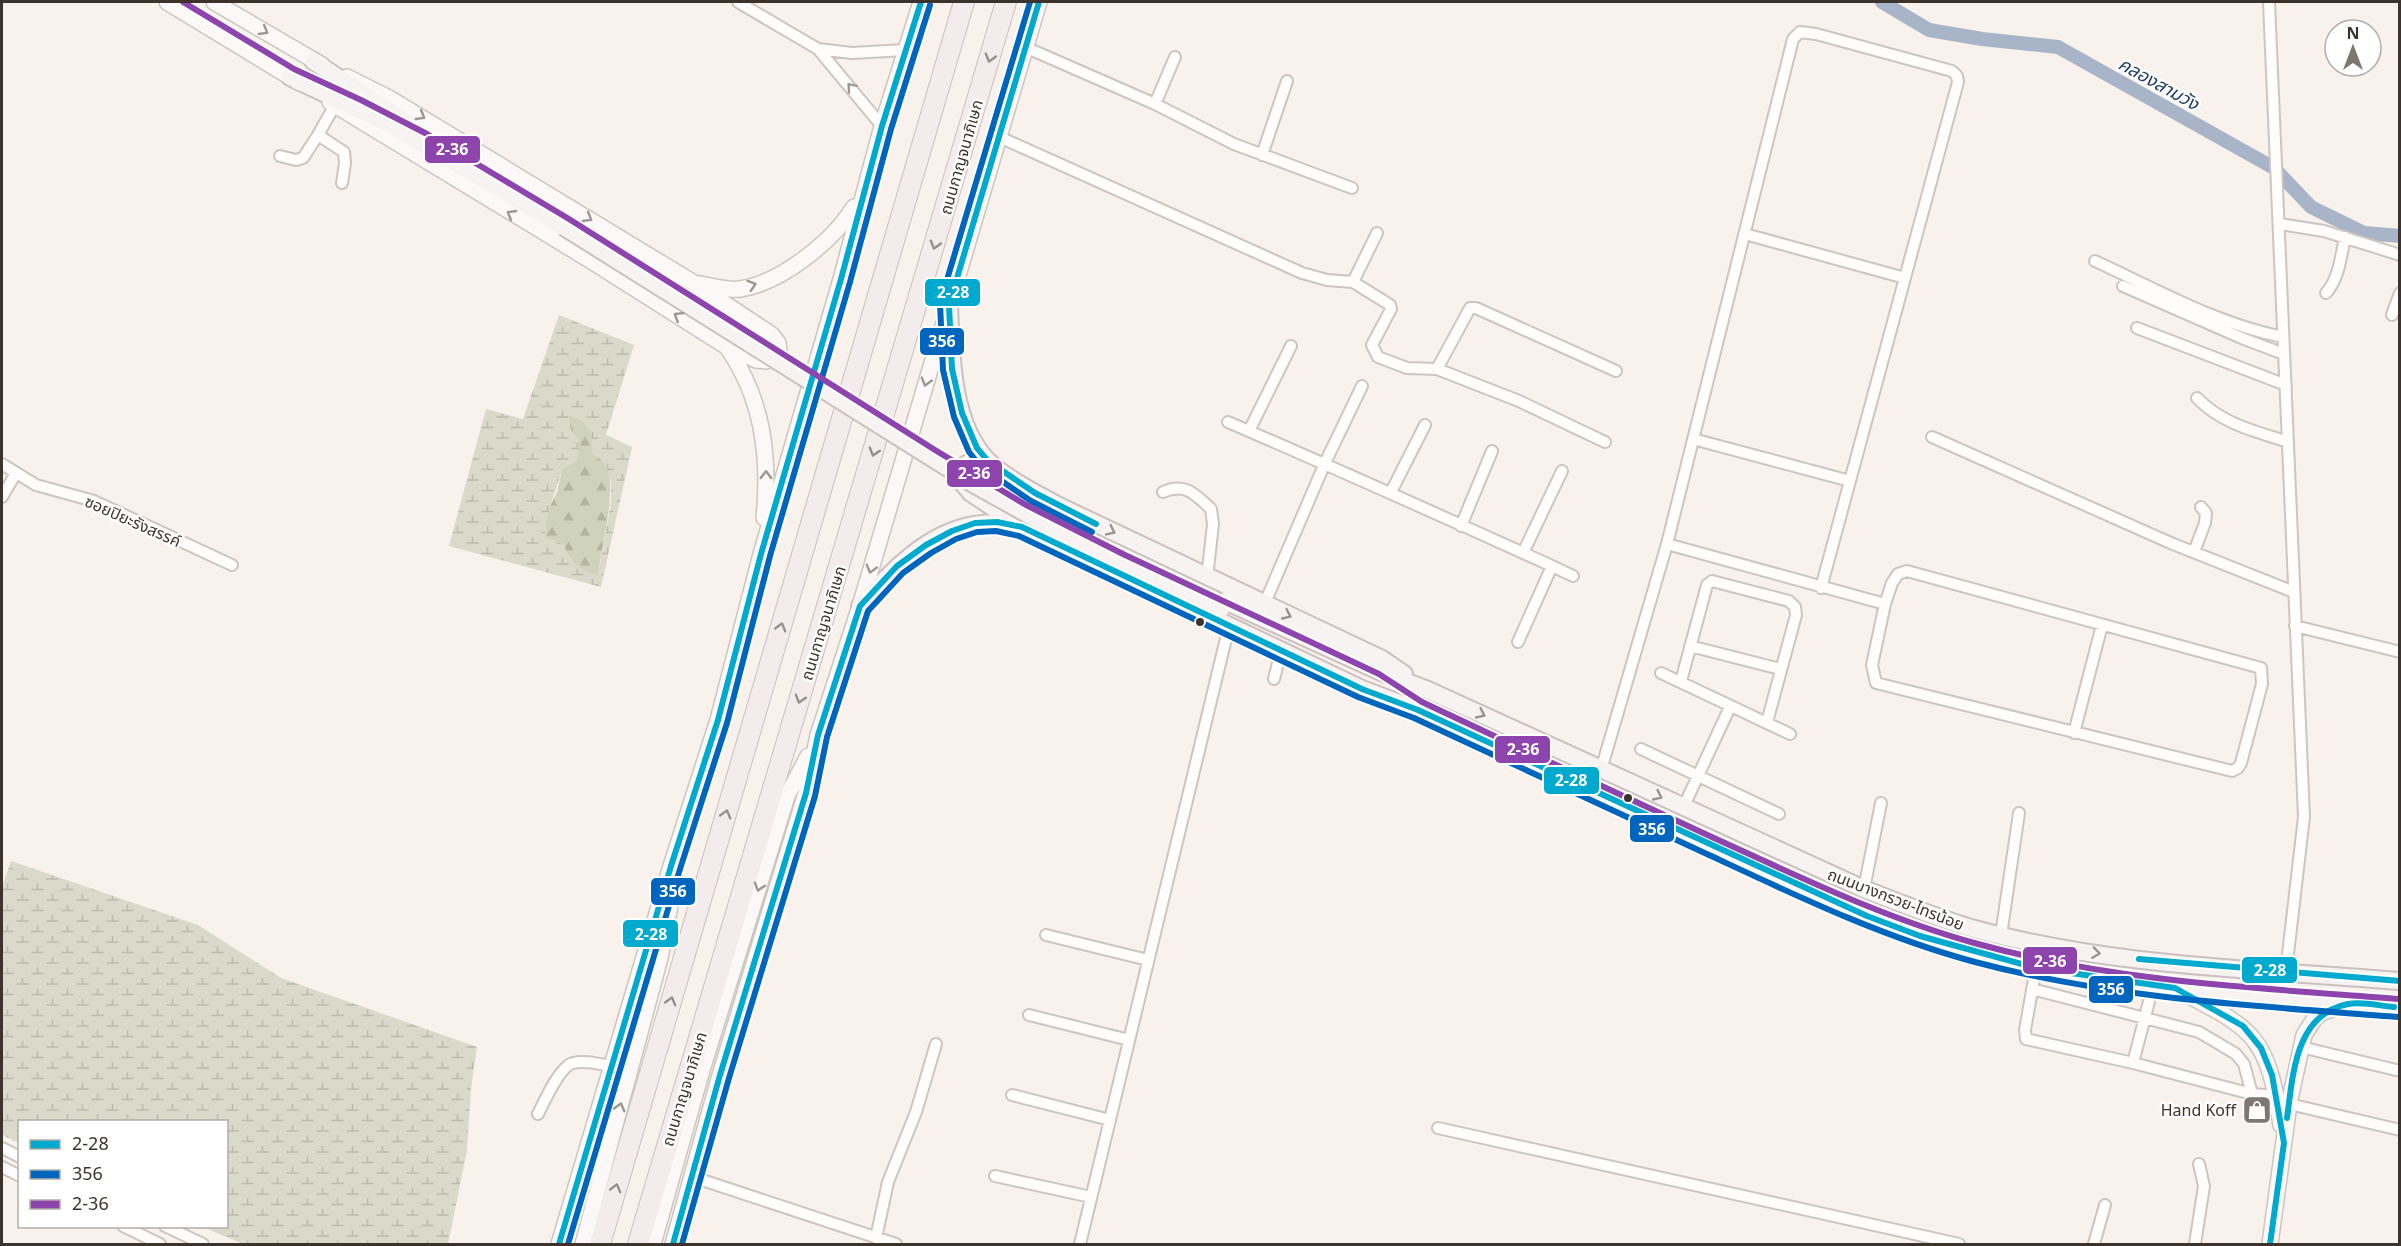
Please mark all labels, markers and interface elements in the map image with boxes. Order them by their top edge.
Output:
north arrow [2323,18,2383,78]
text: N [2346,22,2360,44]
one-way arrow [258,24,268,36]
water label: คลองสามวัง [2114,51,2205,116]
one-way arrow [985,52,997,63]
one-way arrow [847,83,858,94]
street label: ถนนกาญจนาภิเษก [934,97,988,217]
one-way arrow [415,109,425,121]
line badge: 2-36 [424,135,481,164]
text: 2-36 [436,138,468,160]
one-way arrow [507,210,517,221]
one-way arrow [582,210,592,222]
one-way arrow [930,239,942,250]
line badge: 2-28 [924,278,981,307]
one-way arrow [746,280,757,293]
text: 2-28 [937,281,969,303]
one-way arrow [674,311,684,323]
line badge: 356 [919,327,965,356]
text: 356 [928,330,956,352]
one-way arrow [921,376,933,386]
one-way arrow [869,446,881,457]
line badge: 2-36 [946,459,1003,488]
text: 2-36 [958,462,990,484]
one-way arrow [759,470,772,479]
street label: ซอยปิยะรังสรรค์ [81,490,185,552]
one-way arrow [1105,524,1116,536]
street label: ถนนกาญจนาภิเษก [795,563,851,683]
one-way arrow [866,563,878,573]
one-way arrow [1281,608,1292,620]
unlabelled marker [1194,616,1206,628]
one-way arrow [774,622,786,633]
one-way arrow [795,693,807,704]
one-way arrow [1474,707,1485,719]
line badge: 2-36 [1494,735,1551,764]
text: 2-36 [1507,738,1539,760]
line badge: 2-28 [1543,766,1600,795]
text: 2-28 [1555,769,1587,791]
one-way arrow [1651,789,1662,801]
unlabelled marker [1622,792,1634,804]
one-way arrow [719,809,731,820]
line badge: 356 [1629,814,1675,843]
text: 356 [1638,818,1666,840]
street label: ถนนบางกรวย-ไทรน้อย [1824,863,1968,935]
line badge: 356 [650,877,696,906]
text: 356 [659,880,687,902]
one-way arrow [754,881,766,892]
line badge: 2-28 [622,919,679,948]
text: 2-28 [635,923,667,945]
line badge: 2-36 [2022,946,2078,975]
one-way arrow [2092,947,2101,959]
text: 2-36 [2034,950,2066,972]
line badge: 2-28 [2241,956,2298,984]
text: 2-28 [2254,959,2286,981]
line badge: 356 [2088,975,2134,1004]
text: 356 [2097,978,2125,1000]
one-way arrow [664,996,676,1007]
street label: ถนนกาญจนาภิเษก [656,1029,712,1149]
shop icon: Hand Koff [2241,1094,2273,1126]
place label: Hand Koff [2161,1099,2237,1121]
one-way arrow [613,1102,626,1112]
legend [18,1120,228,1228]
text: 2-28 [72,1131,109,1155]
text: 356 [72,1161,103,1185]
one-way arrow [609,1183,621,1194]
text: 2-36 [72,1191,109,1215]

